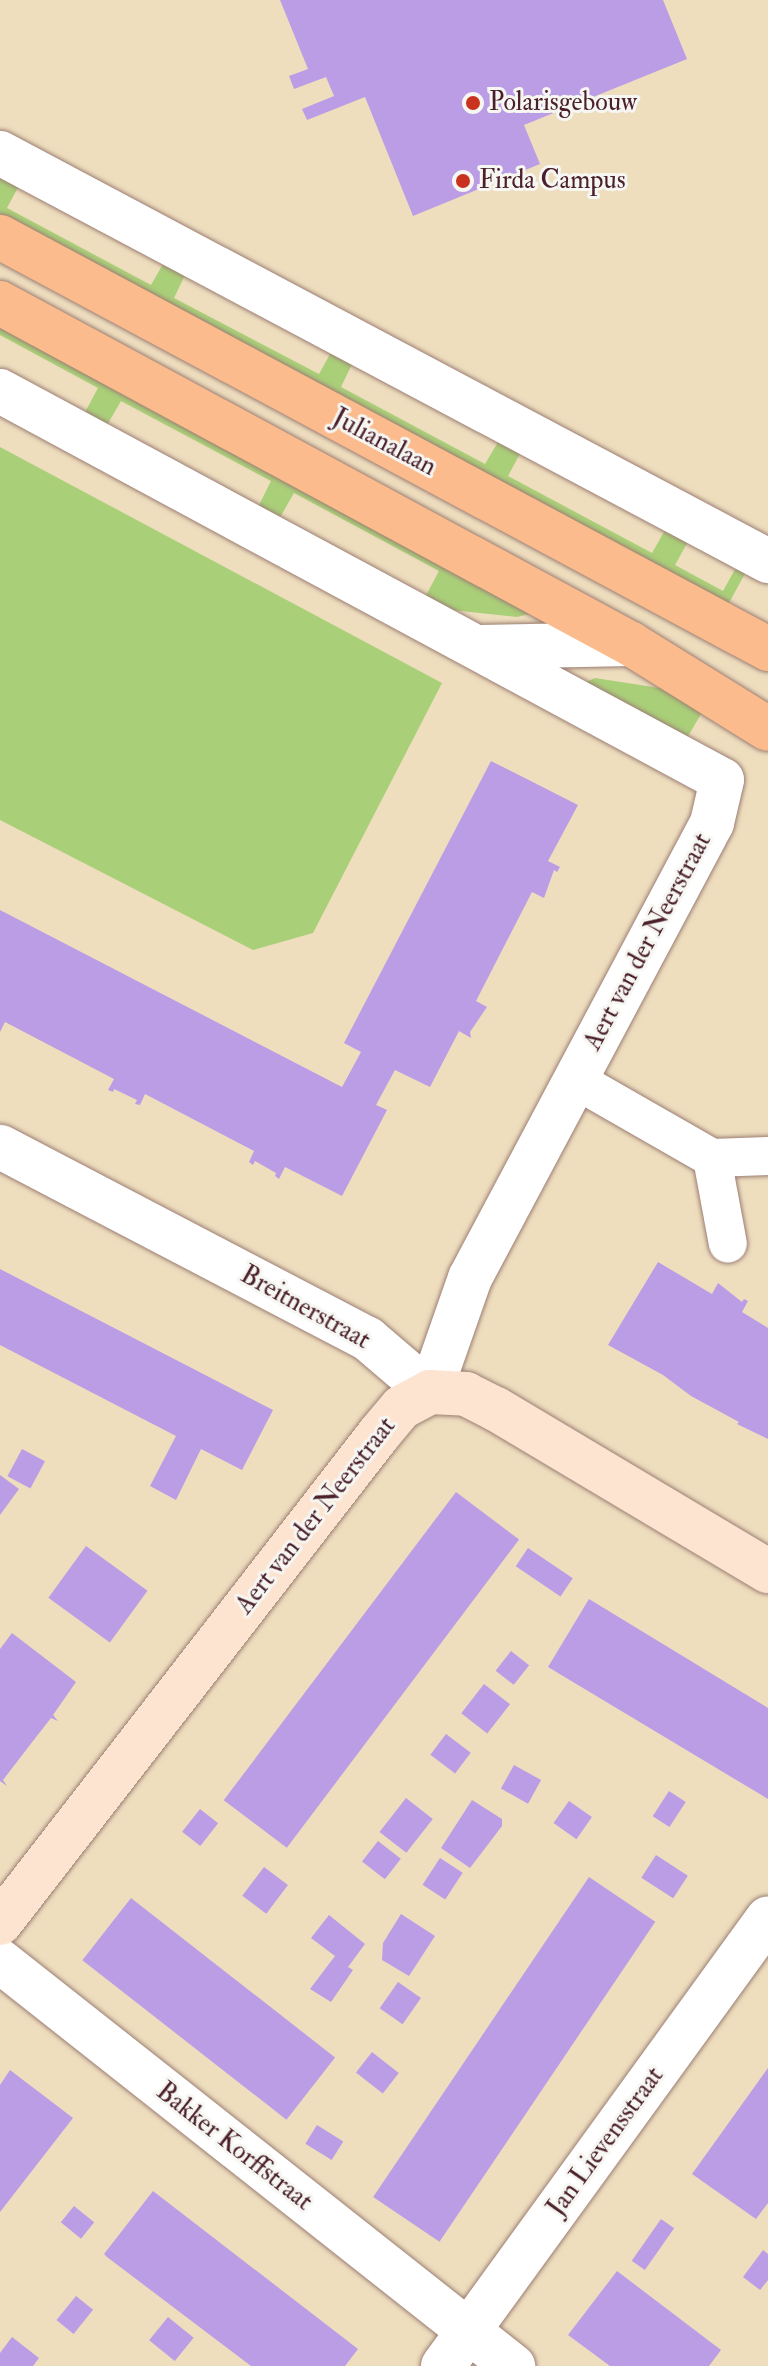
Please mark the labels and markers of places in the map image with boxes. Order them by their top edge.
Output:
place label: Polarisgebouw [489,87,637,119]
marker: Polarisgebouw [464,94,482,112]
place label: Firda Campus [479,165,626,197]
marker: Firda Campus [454,172,472,190]

